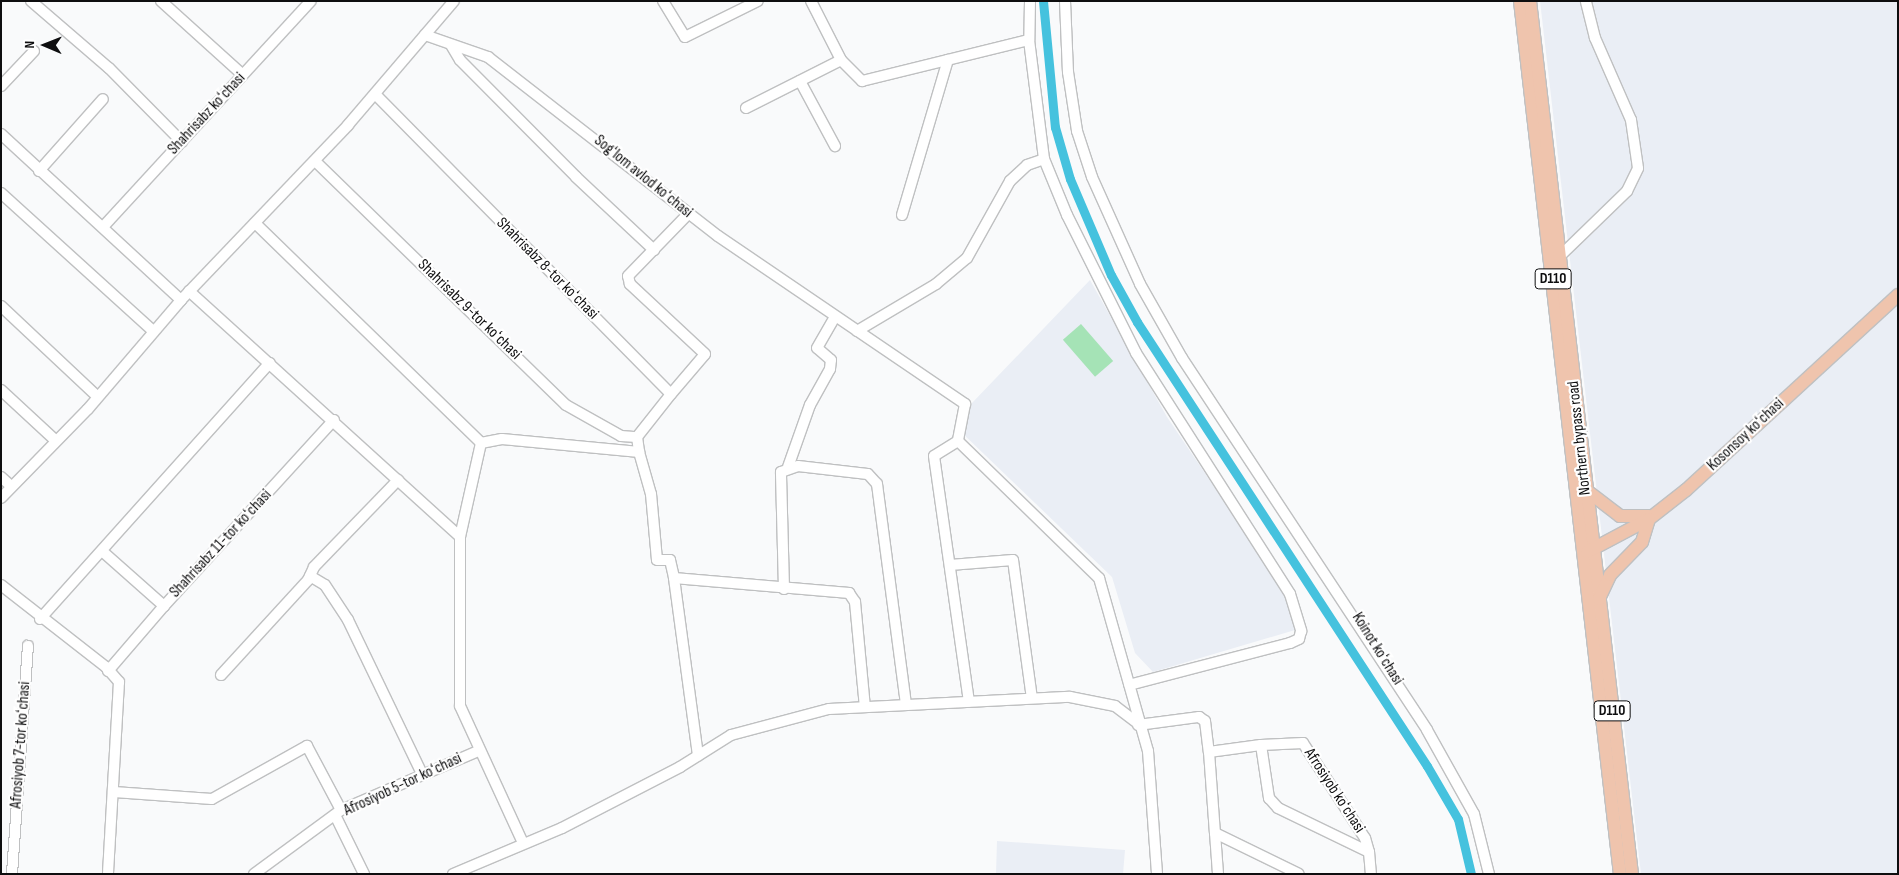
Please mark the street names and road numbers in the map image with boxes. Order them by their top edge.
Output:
street label: Shahrisabz koʻchasi [164,69,250,159]
street label: Sogʻlom avlod koʻchasi [590,131,696,223]
street label: Shahrisabz 8-tor koʻchasi [492,214,602,324]
street label: Shahrisabz 9-tor koʻchasi [413,256,525,364]
road number: D110 [1534,266,1572,292]
street label: Northern bypass road [1564,380,1596,496]
street label: Kosonsoy koʻchasi [1704,395,1788,475]
street label: Shahrisabz 11-tor koʻchasi [166,486,276,602]
street label: Koinot koʻchasi [1347,609,1407,689]
street label: Afrosiyob 7-tor koʻchasi [7,681,35,809]
road number: D110 [1593,698,1631,724]
street label: Afrosiyob koʻchasi [1299,745,1369,837]
street label: Afrosiyob 5-tor koʻchasi [341,749,465,821]

